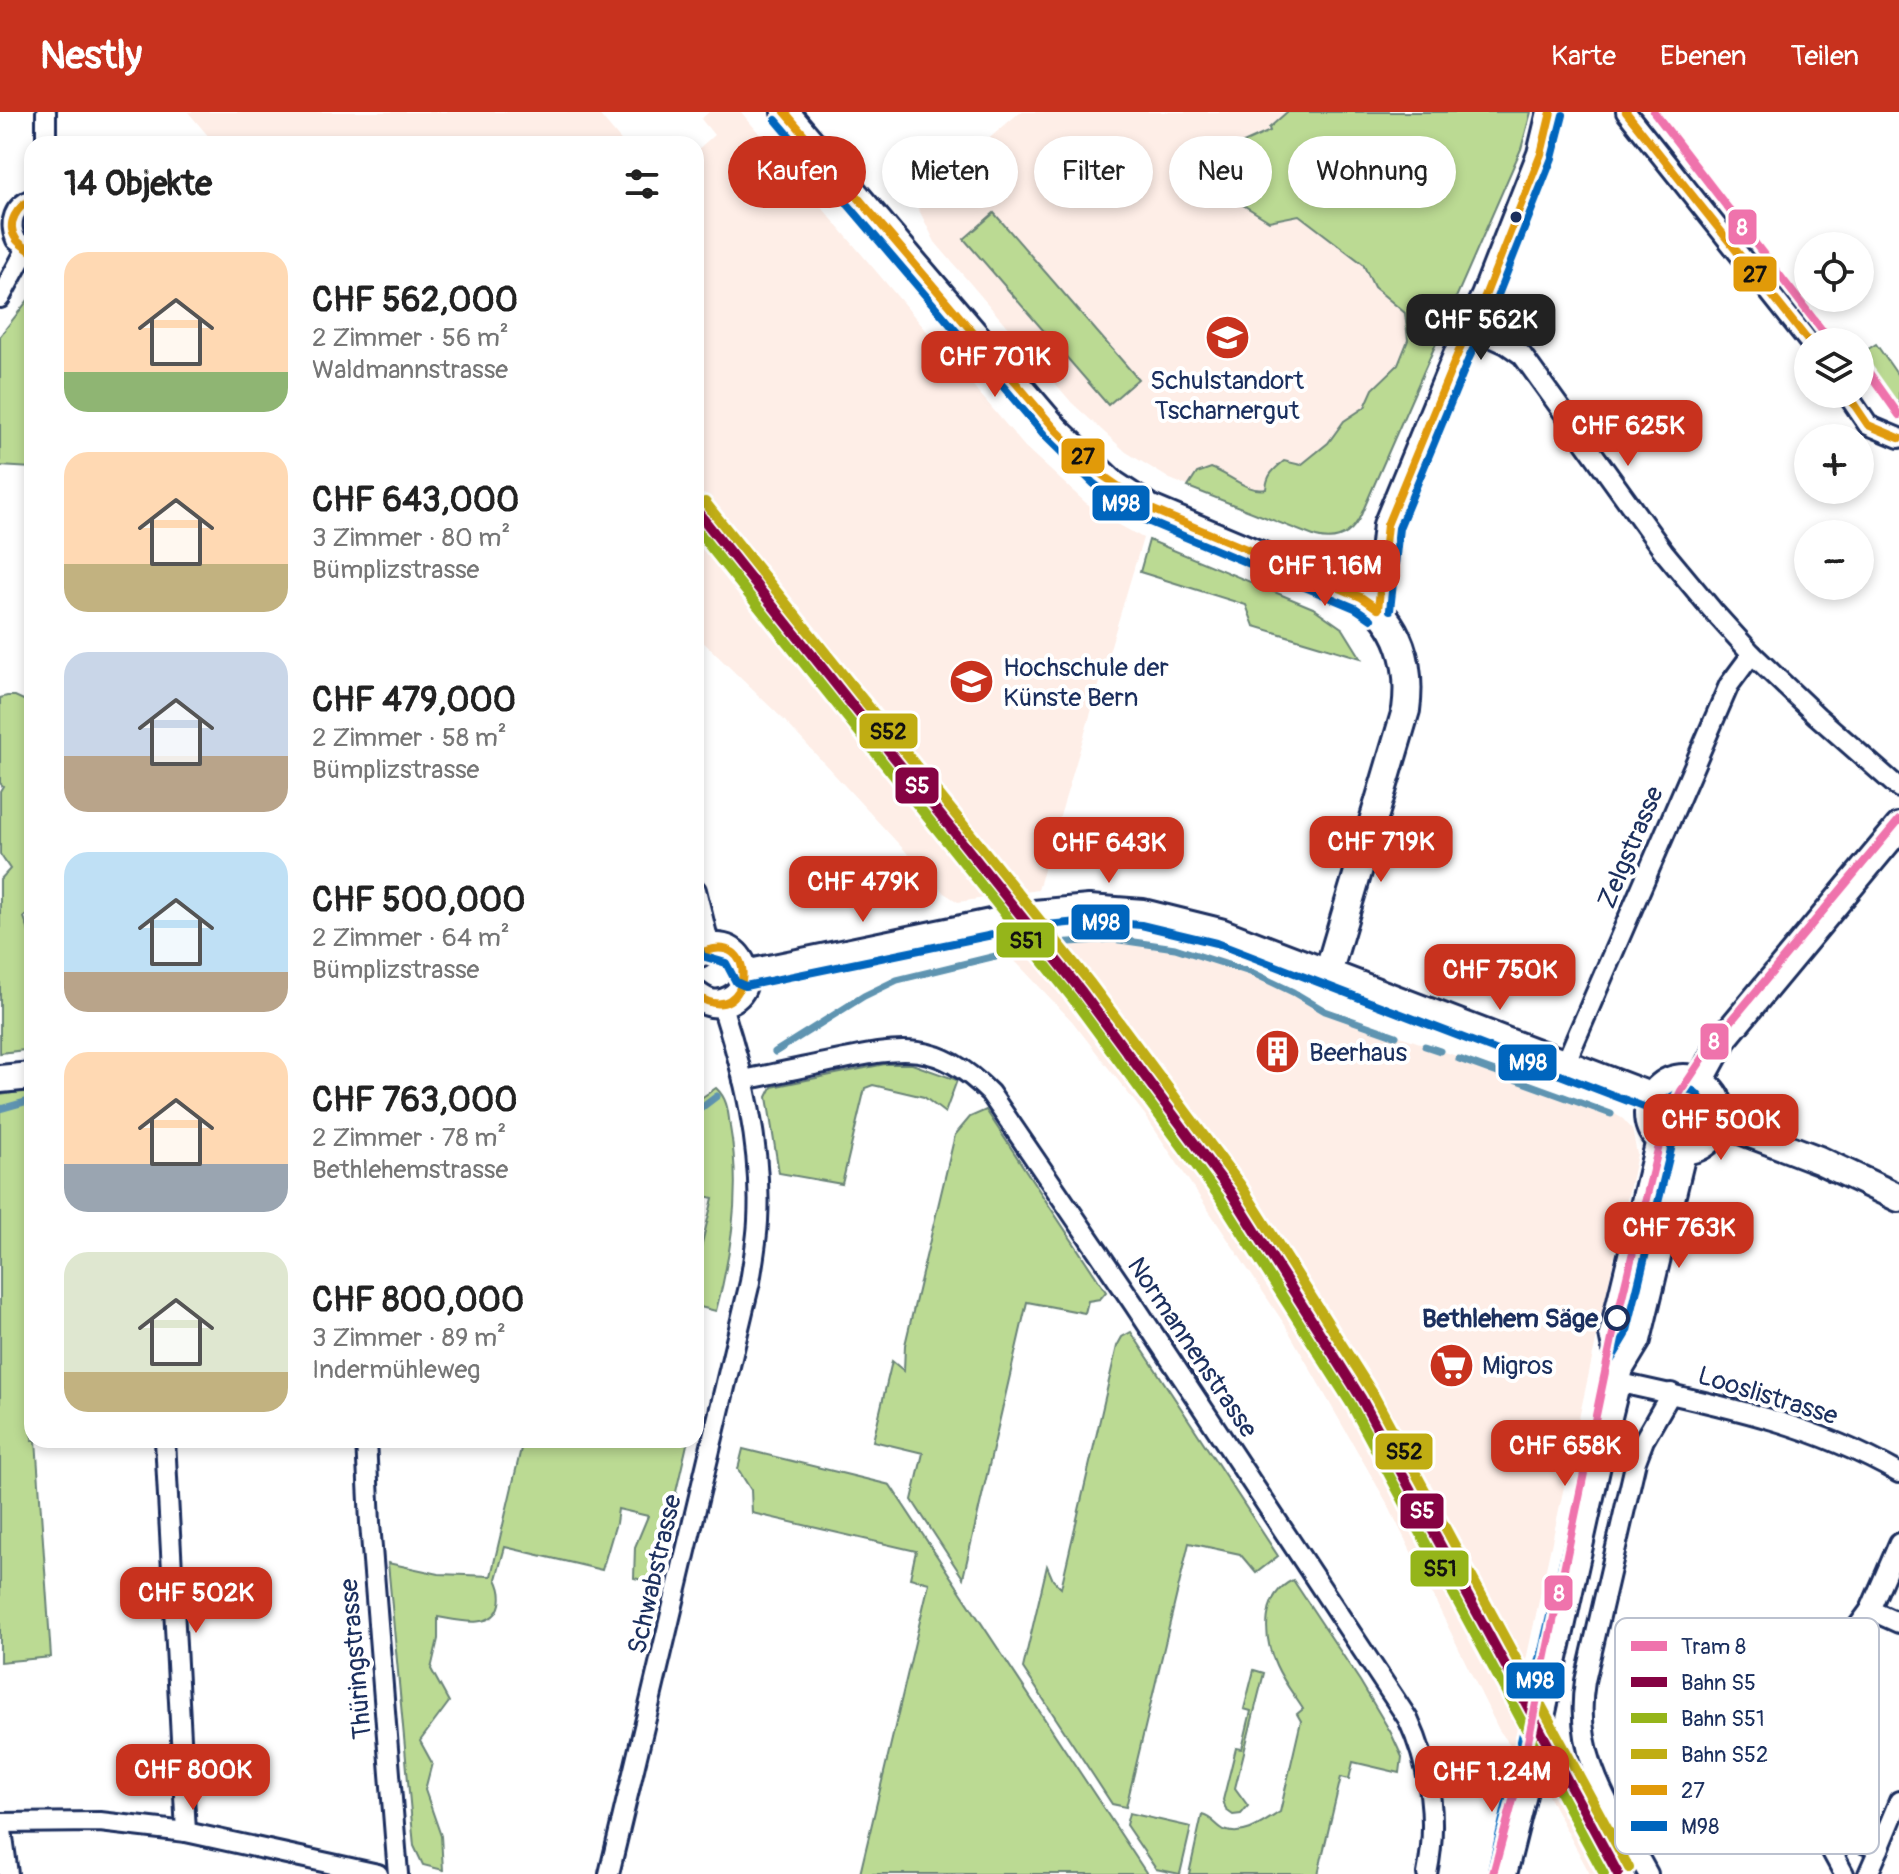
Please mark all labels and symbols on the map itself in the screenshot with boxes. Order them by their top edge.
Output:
line badge: 8 [1727,208,1758,246]
unlabelled marker [1508,209,1524,225]
text: 8 [1736,214,1748,242]
line badge: 27 [1732,255,1778,293]
text: 27 [1743,261,1767,289]
pin: CHF 562K [1398,294,1564,362]
school or university icon: Schulstandort Tscharnergut [1203,313,1251,361]
pin: CHF 701K [912,331,1078,399]
place label: Schulstandort Tscharnergut [1150,365,1304,427]
pin: CHF 625K [1545,400,1711,468]
line badge: 27 [1060,437,1106,475]
text: 27 [1071,443,1095,471]
line badge: M98 [1091,484,1151,522]
text: M98 [1102,490,1140,518]
pin: CHF 1.16M [1233,540,1417,608]
place label: Hochschule der Künste Bern [1003,652,1169,714]
school or university icon: Hochschule der Künste Bern [948,658,996,706]
line badge: S52 [858,712,919,750]
text: S52 [869,718,907,746]
line badge: S5 [894,766,940,805]
text: S5 [905,772,929,800]
street label: Zelgstrasse [1591,781,1671,913]
pin: CHF 719K [1298,816,1464,884]
pin: CHF 643K [1026,817,1192,885]
pin: CHF 479K [780,856,946,924]
line badge: M98 [1070,903,1131,941]
text: M98 [1082,909,1120,937]
line badge: S51 [995,921,1056,959]
text: S51 [1009,927,1043,955]
pin: CHF 750K [1417,944,1583,1012]
line badge: 8 [1699,1022,1730,1061]
building icon: Beerhaus [1254,1028,1302,1076]
text: 8 [1708,1028,1720,1056]
place label: Beerhaus [1309,1037,1407,1069]
line badge: M98 [1497,1043,1558,1082]
text: M98 [1509,1049,1547,1077]
pin: CHF 500K [1638,1094,1804,1162]
pin: CHF 763K [1596,1202,1762,1270]
street label: Normannenstrasse [1120,1251,1264,1444]
place label: Bethlehem Säge [1422,1303,1599,1335]
marker: Bethlehem Säge [1605,1306,1629,1330]
supermarket icon: Migros [1427,1341,1475,1389]
place label: Migros [1482,1350,1553,1382]
street label: Looslistrasse [1694,1360,1842,1432]
pin: CHF 658K [1482,1420,1648,1488]
line badge: S52 [1374,1432,1434,1471]
text: S52 [1385,1438,1423,1466]
street label: Schwabstrasse [621,1491,689,1657]
line badge: S5 [1399,1492,1445,1530]
text: S5 [1410,1497,1434,1525]
line badge: S51 [1409,1549,1470,1588]
text: S51 [1423,1555,1457,1583]
pin: CHF 502K [113,1567,279,1635]
line badge: 8 [1543,1574,1574,1612]
street label: Thüringstrasse [333,1577,379,1741]
text: 8 [1553,1580,1565,1608]
legend [1615,1618,1879,1854]
text: Tram 8 [1681,1633,1746,1661]
line badge: M98 [1505,1661,1566,1700]
text: M98 [1516,1667,1554,1695]
text: Bahn S5 [1681,1669,1756,1697]
text: Bahn S51 [1681,1705,1765,1733]
text: Bahn S52 [1681,1741,1768,1769]
pin: CHF 800K [110,1744,276,1812]
pin: CHF 1.24M [1400,1746,1584,1814]
text: 27 [1681,1777,1705,1805]
text: M98 [1681,1813,1719,1841]

